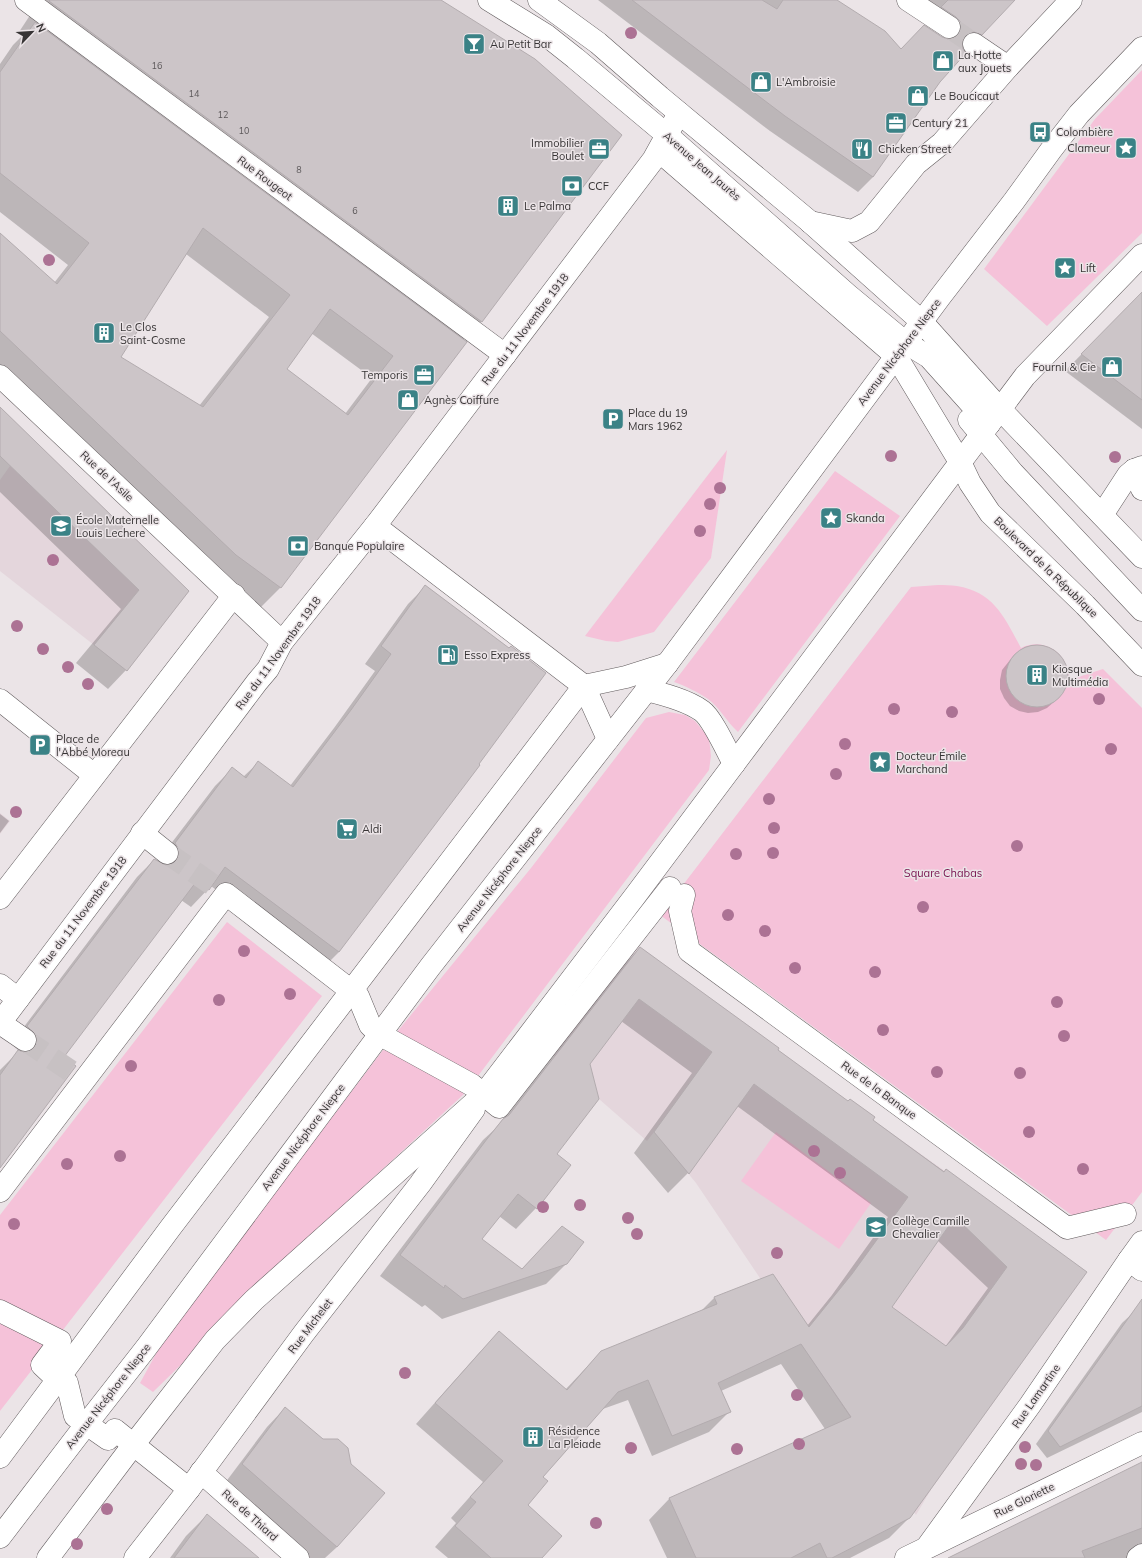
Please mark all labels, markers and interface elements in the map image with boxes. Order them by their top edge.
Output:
north arrow [12,12,52,52]
text: N [33,21,49,34]
bar icon: Au Petit Bar [461,31,487,57]
place label: Au Petit Bar [490,37,551,51]
shop icon: La Hotte aux Jouets [930,48,956,74]
place label: La Hotte aux Jouets [958,48,1011,75]
house number: 16 [152,60,162,71]
shop icon: L'Ambroisie [748,69,774,95]
place label: L'Ambroisie [776,75,836,89]
shop icon: Le Boucicaut [905,83,931,109]
house number: 14 [189,88,200,99]
place label: Le Boucicaut [934,89,999,103]
house number: 12 [218,109,228,120]
office icon: Century 21 [883,110,909,136]
place label: Century 21 [912,116,968,130]
bus stop icon: Colombière [1027,119,1053,145]
house number: 10 [239,125,249,136]
place label: Colombière [1056,125,1113,139]
street label: Avenue Jean Jaurès [660,128,744,204]
place icon: Clameur [1113,135,1139,161]
place label: Immobilier Boulet [531,136,584,163]
office icon: Immobilier Boulet [586,136,612,162]
restaurant icon: Chicken Street [849,136,875,162]
place label: Clameur [1067,141,1110,155]
place label: Chicken Street [878,142,951,156]
street label: Rue Rougeot [235,153,296,203]
house number: 8 [296,164,302,175]
bank icon: CCF [559,173,585,199]
place label: CCF [588,179,609,193]
building icon: Le Palma [495,193,521,219]
place label: Le Palma [524,199,571,213]
house number: 6 [352,205,358,216]
place icon: Lift [1052,255,1078,281]
place label: Lift [1080,261,1096,275]
street label: Rue du 11 Novembre 1918 [478,270,572,388]
street label: Avenue Nicéphore Niepce [854,296,944,408]
building icon: Le Clos Saint-Cosme [91,320,117,346]
place label: Le Clos Saint-Cosme [120,320,185,347]
shop icon: Fournil & Cie [1099,354,1125,380]
place label: Fournil & Cie [1032,360,1096,374]
office icon: Temporis [411,362,437,388]
place label: Temporis [362,368,408,382]
shop icon: Agnès Coiffure [395,387,421,413]
place label: Agnès Coiffure [424,393,499,407]
parking icon: Place du 19 Mars 1962 [600,406,626,432]
place label: Place du 19 Mars 1962 [628,406,688,433]
street label: Rue de l'Asile [77,448,137,504]
place icon: Skanda [818,505,844,531]
place label: Skanda [846,511,885,525]
school or university icon: École Maternelle Louis Lechere [48,513,74,539]
place label: École Maternelle Louis Lechere [76,513,159,540]
street label: Boulevard de la République [991,514,1101,620]
bank icon: Banque Populaire [285,533,311,559]
place label: Banque Populaire [314,539,404,553]
street label: Rue du 11 Novembre 1918 [232,593,324,712]
fuel station icon: Esso Express [435,642,461,668]
place label: Esso Express [464,648,530,662]
building icon: Kiosque Multimédia [1024,662,1050,688]
place label: Kiosque Multimédia [1052,662,1108,689]
parking icon: Place de l'Abbé Moreau [27,732,53,758]
place label: Place de l'Abbé Moreau [56,732,130,759]
place icon: Docteur Émile Marchand [867,749,893,775]
place label: Docteur Émile Marchand [896,749,966,776]
supermarket icon: Aldi [334,816,360,842]
place label: Aldi [362,822,382,836]
street label: Avenue Nicéphore Niepce [453,823,545,935]
street label: Rue du 11 Novembre 1918 [36,853,130,971]
park label: Square Chabas [904,866,982,880]
street label: Rue de la Banque [839,1058,919,1122]
street label: Avenue Nicéphore Niepce [258,1081,348,1193]
school or university icon: Collège Camille Chevalier [863,1214,889,1240]
place label: Collège Camille Chevalier [892,1214,970,1241]
street label: Rue Michelet [285,1296,335,1356]
street label: Avenue Nicéphore Niepce [62,1340,154,1452]
street label: Rue Lamartine [1009,1361,1063,1431]
building icon: Résidence La Pleiade [520,1424,546,1450]
place label: Résidence La Pleiade [548,1424,601,1451]
street label: Rue Gloriette [991,1479,1057,1521]
street label: Rue de Thiard [219,1486,281,1544]

